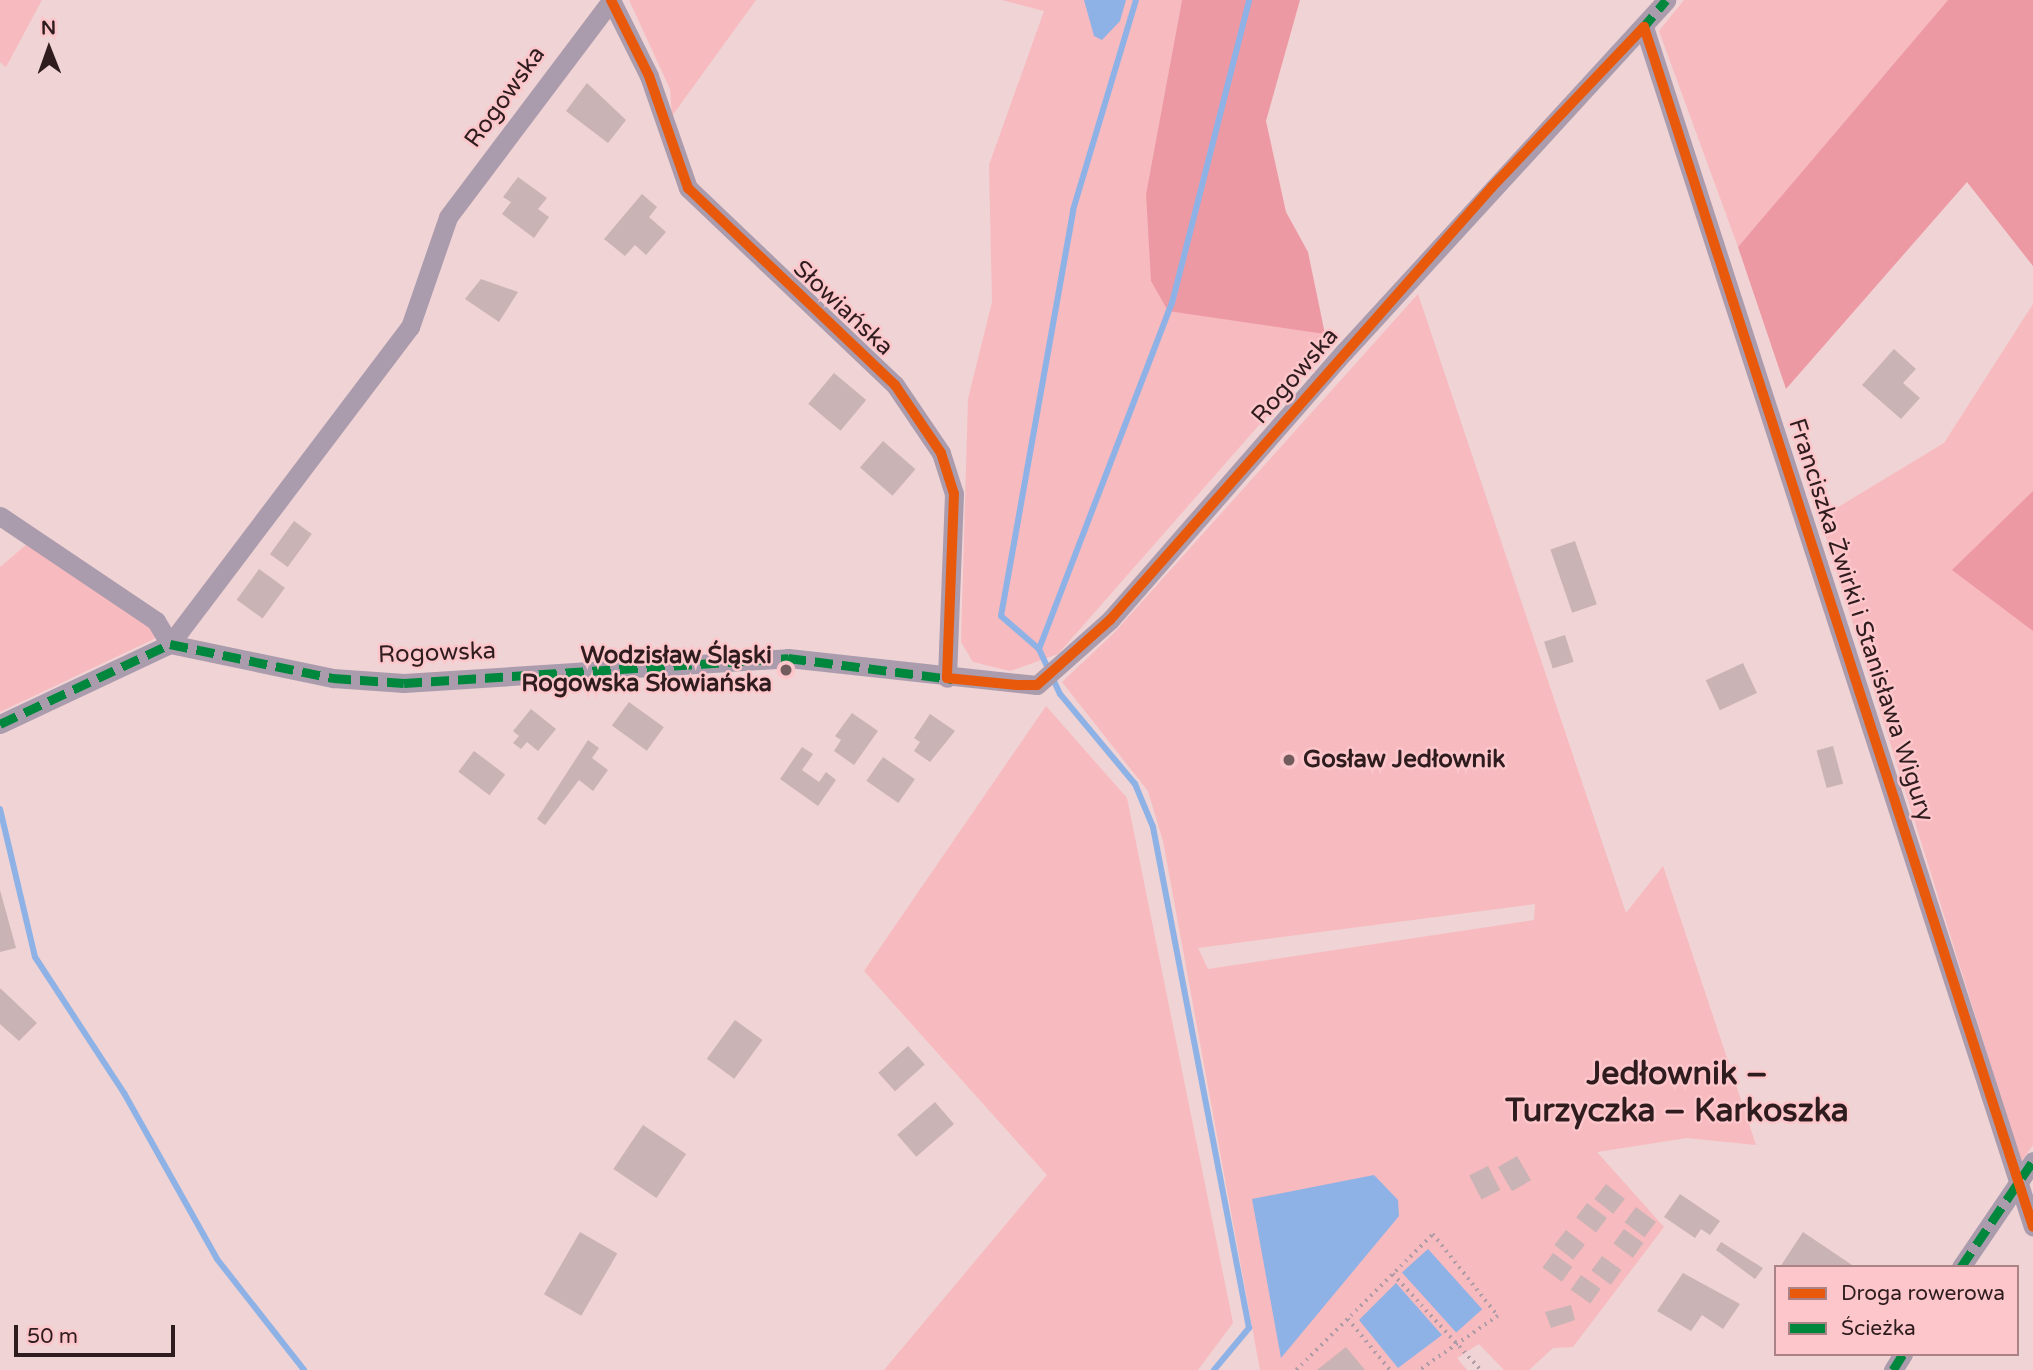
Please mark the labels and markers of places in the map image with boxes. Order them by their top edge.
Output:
place label: Wodzisław Śląski Rogowska Słowiańska [521,642,772,698]
marker: Wodzisław Śląski Rogowska Słowiańska [778,662,794,678]
place label: Gosław Jedłownik [1303,746,1505,774]
marker: Gosław Jedłownik [1281,752,1297,768]

